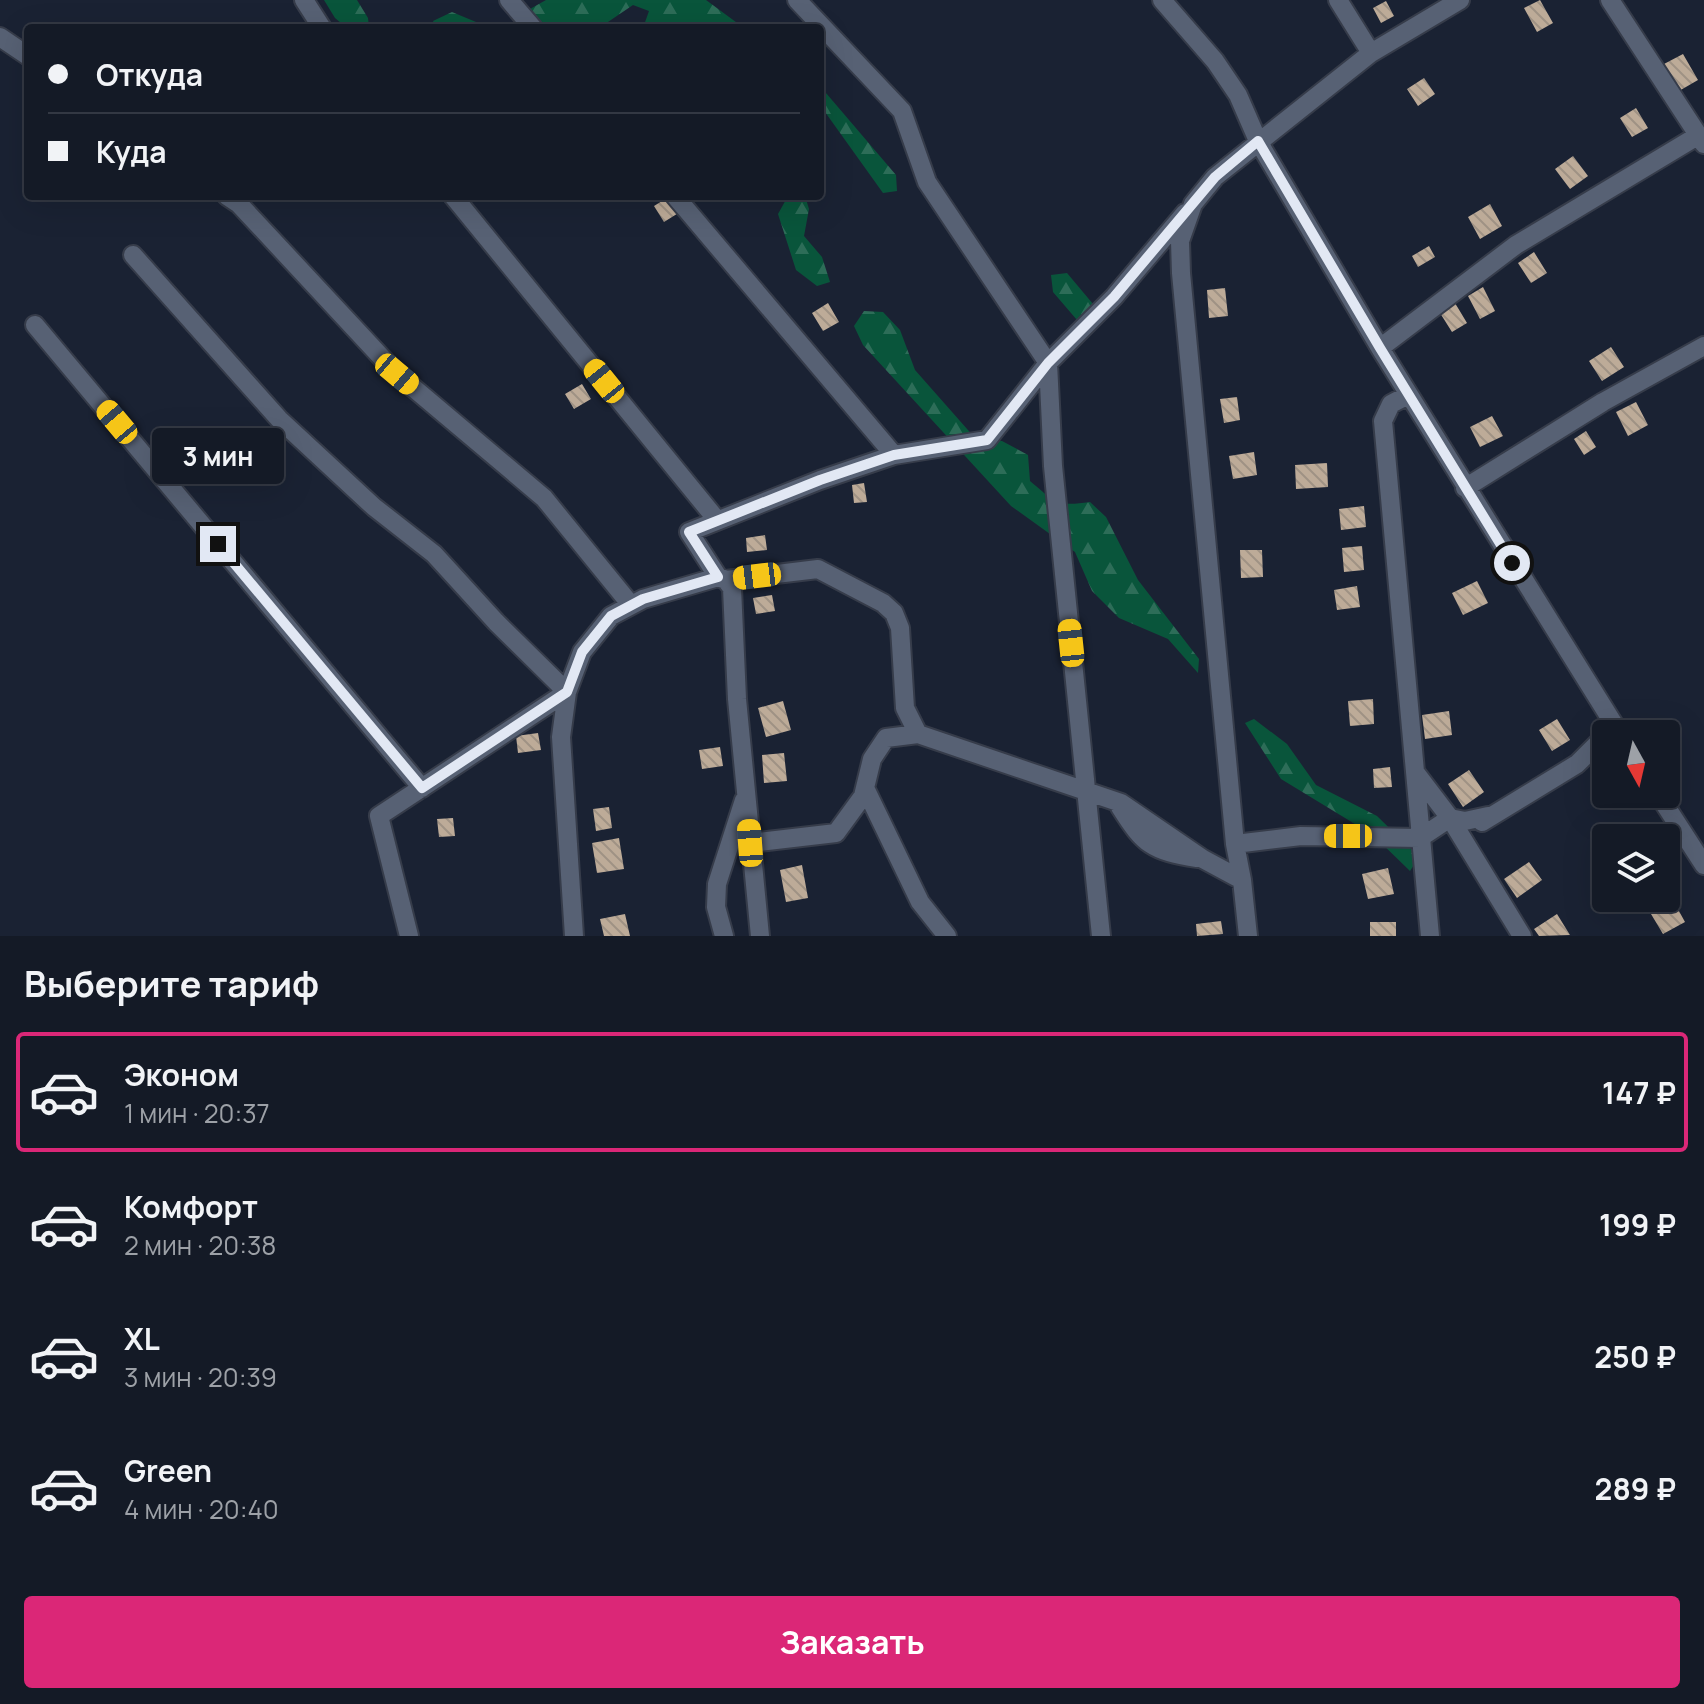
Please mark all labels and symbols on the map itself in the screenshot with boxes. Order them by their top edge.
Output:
car [371,349,423,399]
car [580,355,628,407]
car [92,396,142,448]
callout: 3 мин [152,428,284,484]
route end [200,526,236,562]
route start [1494,545,1530,581]
car [732,561,782,591]
car [1057,618,1085,668]
north arrow [1592,720,1680,808]
car [736,818,764,868]
car [1324,824,1372,848]

